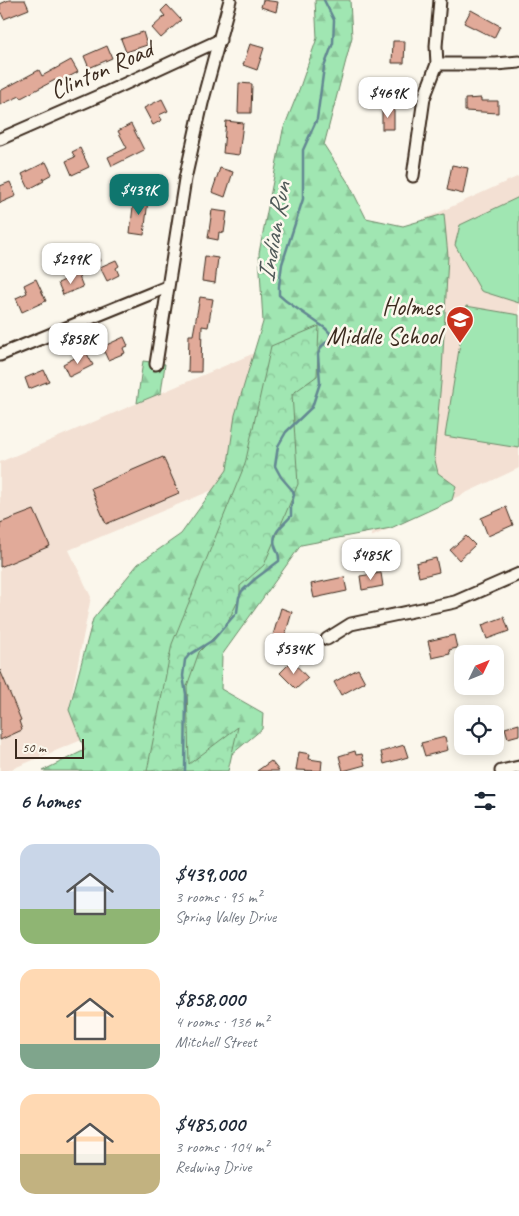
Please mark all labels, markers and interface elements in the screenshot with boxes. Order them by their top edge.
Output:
street label: Clinton Road [45,31,162,107]
pin: $469K [353,76,423,119]
text: $469K [369,83,407,103]
pin: $439K [104,174,174,216]
water label: Indian Run [249,178,299,284]
text: $439K [121,180,157,200]
pin: $299K [36,242,106,285]
text: $299K [53,249,89,269]
place label: Holmes Middle School [326,291,446,352]
school or university icon: Holmes Middle School [445,305,475,344]
pin: $858K [43,322,113,365]
text: $858K [60,329,96,349]
pin: $485K [336,538,406,581]
text: $485K [353,545,389,565]
pin: $534K [259,632,329,675]
text: $534K [276,639,312,659]
north arrow [454,645,504,695]
map controls [454,645,504,755]
button: locate [454,705,504,755]
scale bar [15,736,84,759]
text: 50 m [22,739,46,756]
icon: filters [471,787,499,815]
text: 6 homes [20,788,80,814]
text: $439,000 [175,861,245,887]
icon: home [60,864,120,924]
text: 3 rooms · 95 m² [175,887,261,907]
text: Spring Valley Drive [175,907,276,927]
text: $858,000 [175,986,245,1012]
icon: home [60,989,120,1049]
text: 4 rooms · 136 m² [175,1012,269,1032]
text: Mitchell Street [175,1032,257,1052]
text: $485,000 [175,1111,245,1137]
icon: home [60,1114,120,1174]
text: 3 rooms · 104 m² [175,1137,269,1157]
text: Redwing Drive [175,1157,251,1177]

